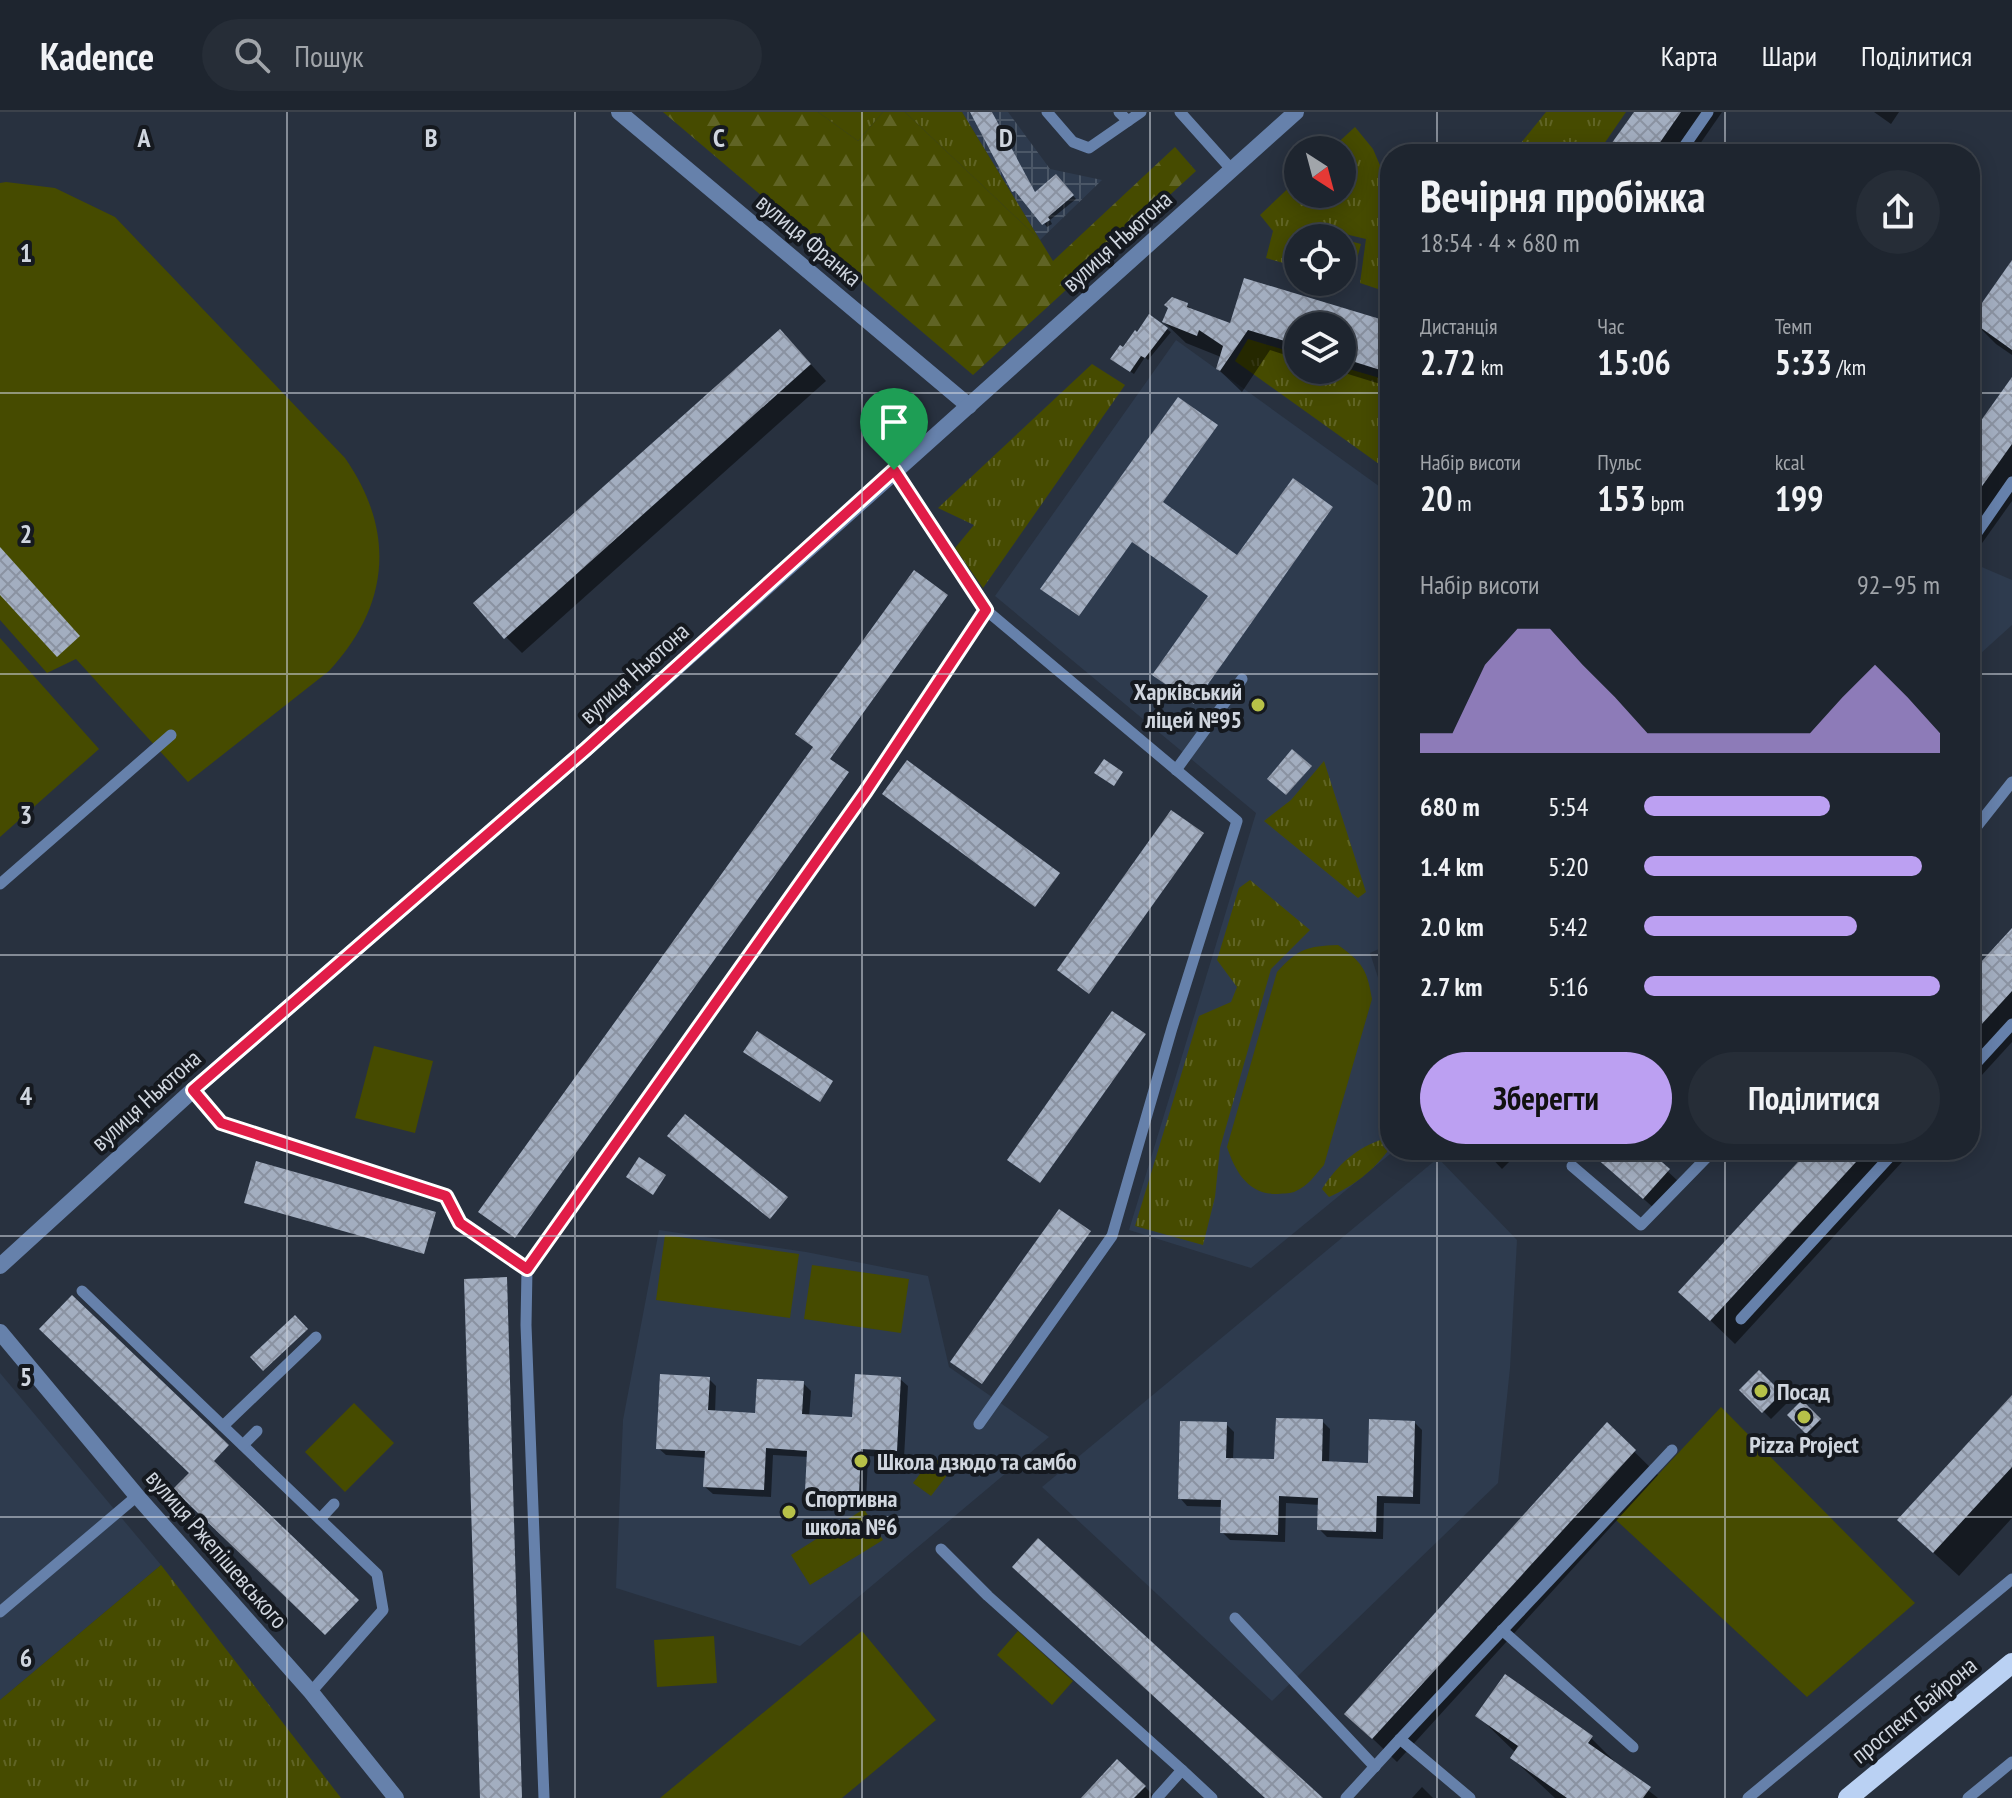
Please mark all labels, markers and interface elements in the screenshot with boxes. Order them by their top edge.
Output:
search box [202,19,762,91]
text: Kadence [40,31,154,80]
icon: search [230,33,274,77]
text: Пошук [294,36,364,75]
text: Карта [1661,37,1718,74]
text: Шари [1762,37,1817,74]
text: Поділитися [1861,37,1972,74]
text: A [136,121,151,154]
text: B [425,121,438,154]
text: C [713,121,725,154]
text: D [999,121,1013,154]
north arrow [1284,136,1356,208]
map controls [1284,136,1356,384]
text: Вечірня пробіжка [1420,167,1705,224]
button: share [1856,170,1940,254]
street label: вулиця Ньютона [1056,184,1178,298]
street label: вулиця Франка [750,187,868,293]
button: locate [1284,224,1356,296]
text: 18:54 · 4 × 680 m [1420,226,1580,259]
text: 1 [20,236,32,269]
button: layers [1284,312,1356,384]
text: Дистанція [1420,312,1498,340]
text: Час [1597,312,1625,340]
text: Темп [1775,312,1812,340]
text: 2.72 [1420,340,1476,384]
text: 15:06 [1597,340,1671,384]
text: 5:33 [1775,340,1832,384]
text: km [1476,353,1504,381]
text: /km [1832,353,1866,381]
pin [860,388,928,470]
icon: arrive [872,400,916,444]
text: Набір висоти [1420,448,1521,476]
text: Пульс [1597,448,1642,476]
text: kcal [1775,448,1805,476]
text: 20 [1420,476,1453,520]
text: 153 [1597,476,1646,520]
text: 199 [1775,476,1823,520]
text: m [1453,489,1472,517]
text: bpm [1646,489,1684,517]
text: 2 [20,517,32,550]
text: Набір висоти [1420,568,1539,601]
text: 92–95 m [1857,568,1940,601]
street label: вулиця Ньютона [573,616,695,730]
place label: Харківський ліцей №95 [1134,676,1242,735]
marker: Харківський ліцей №95 [1249,696,1267,714]
text: 680 m [1420,790,1480,823]
text: 5:54 [1548,790,1588,823]
text: 3 [20,798,32,831]
text: 1.4 km [1420,850,1484,883]
text: 5:20 [1548,850,1588,883]
text: 2.0 km [1420,910,1484,943]
text: 5:42 [1548,910,1588,943]
text: 2.7 km [1420,970,1483,1003]
text: 5:16 [1548,970,1588,1003]
street label: вулиця Ньютона [85,1043,207,1157]
button: Зберегти [1420,1052,1672,1144]
button: Поділитися [1688,1052,1940,1144]
text: 4 [20,1079,33,1112]
text: 5 [20,1360,32,1393]
place label: Посад [1777,1376,1831,1407]
marker: Посад [1752,1382,1770,1400]
marker: Pizza Project [1795,1408,1813,1426]
place label: Pizza Project [1749,1429,1859,1460]
place label: Школа дзюдо та самбо [877,1446,1077,1477]
marker: Школа дзюдо та самбо [852,1452,870,1470]
street label: вулиця Ржепішевського [139,1463,295,1635]
place label: Спортивна школа №6 [805,1483,898,1542]
marker: Спортивна школа №6 [780,1503,798,1521]
text: 6 [20,1641,32,1674]
street label: проспект Байрона [1845,1650,1983,1770]

